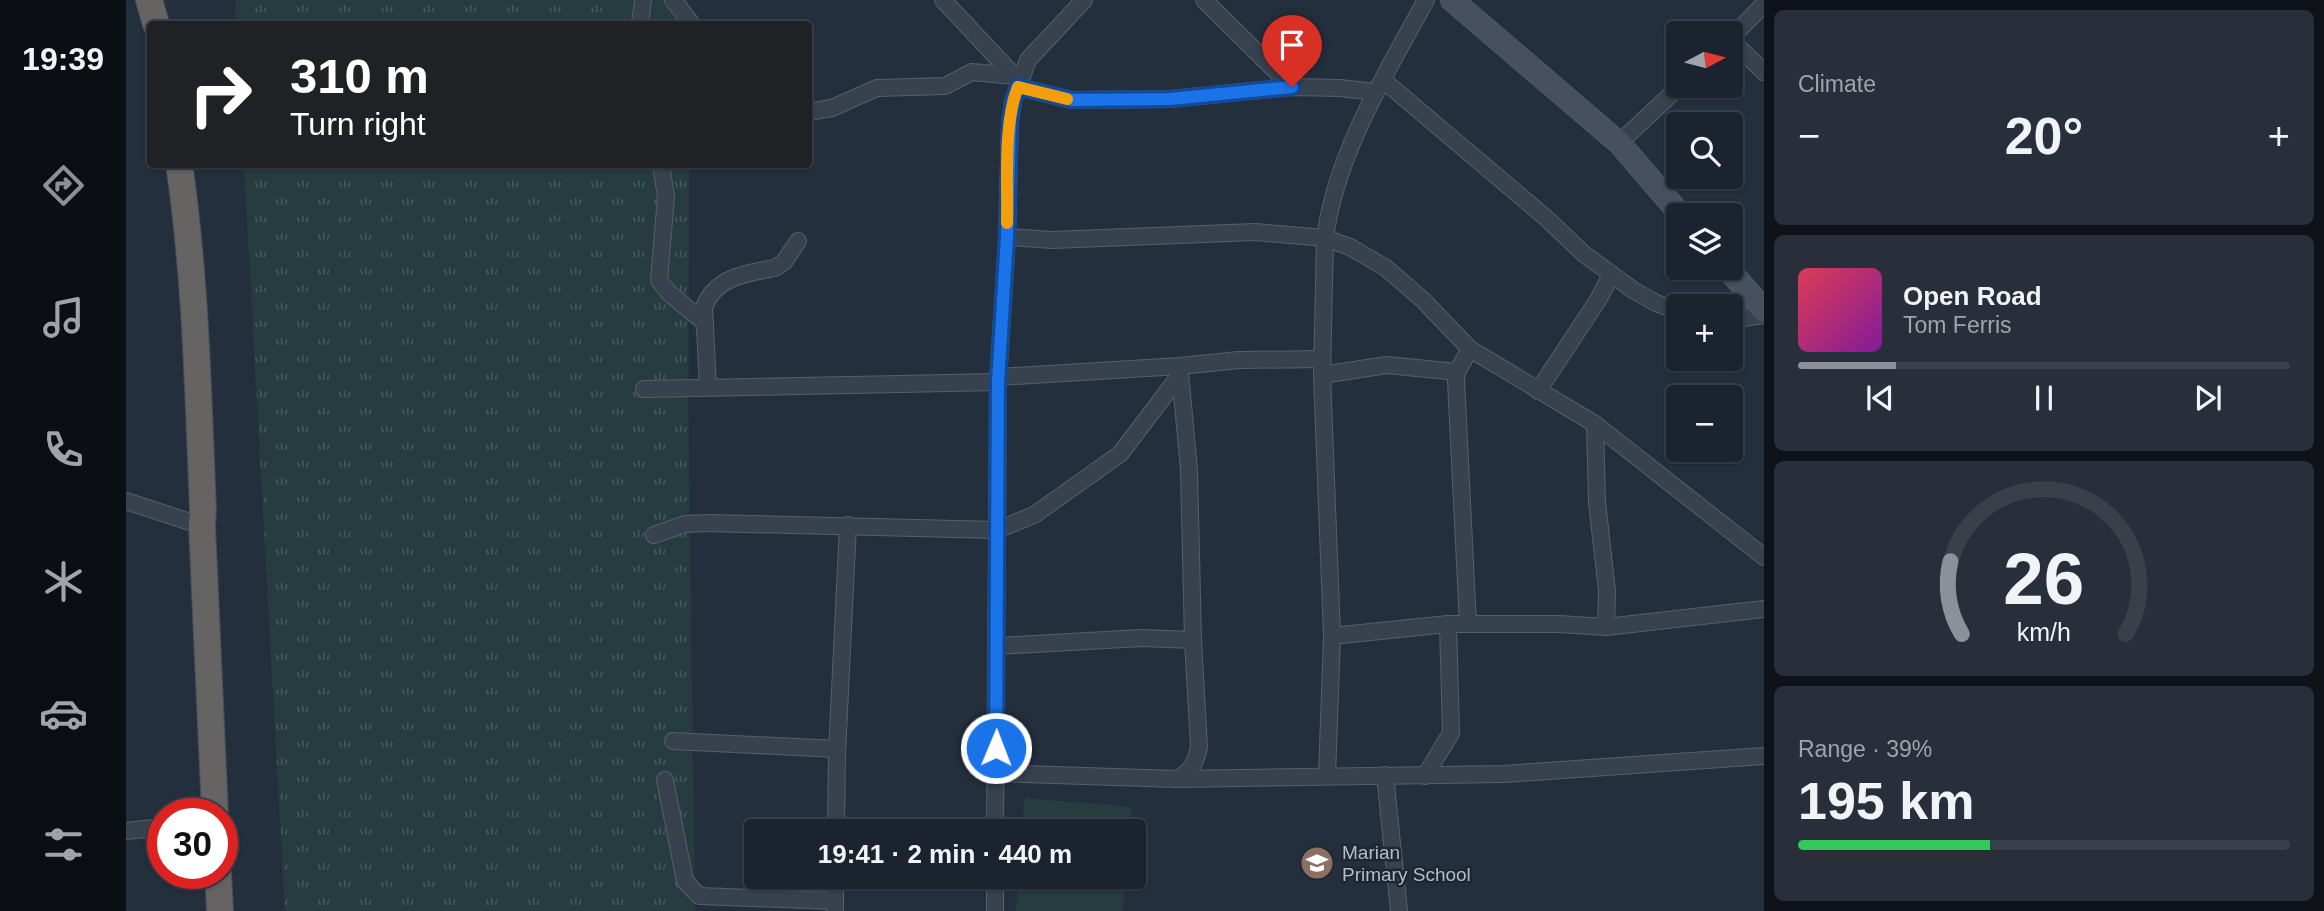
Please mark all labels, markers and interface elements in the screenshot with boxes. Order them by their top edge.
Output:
pin [1262,15,1322,87]
north arrow [1666,21,1743,98]
map controls [1666,21,1743,462]
icon: arrive [1273,26,1311,64]
text: 19:39 [22,41,104,77]
icon: right [175,49,266,140]
text: 310 m [290,49,429,103]
text: Climate [1798,71,1876,97]
text: Turn right [290,106,426,142]
text: 20° [2005,107,2083,165]
button: search [1666,112,1743,189]
text: − [1798,115,1820,157]
text: + [2268,115,2290,157]
icon: directions [39,161,88,210]
button: layers [1666,203,1743,280]
text: Open Road [1903,281,2042,311]
icon: music [39,293,88,342]
button: + [1666,294,1743,371]
text: Tom Ferris [1903,312,2012,338]
icon: previous [1861,379,1899,417]
icon: pause [2025,379,2063,417]
icon: next [2189,379,2227,417]
button: − [1666,385,1743,462]
icon: phone [39,425,88,474]
text: 26 [2004,539,2084,620]
icon: climate [39,557,88,606]
text: km/h [2017,618,2071,646]
icon: car [39,689,88,738]
position arrow [959,711,1033,785]
text: Range · 39% [1798,736,1932,762]
text: 195 km [1798,772,1974,830]
speed limit sign: 30 [147,798,238,889]
icon: filters [39,820,88,869]
text: 19:41 · 2 min · 440 m [818,839,1072,869]
place label: Marian Primary School [1342,842,1471,885]
school or university icon: Marian Primary School [1298,844,1336,882]

